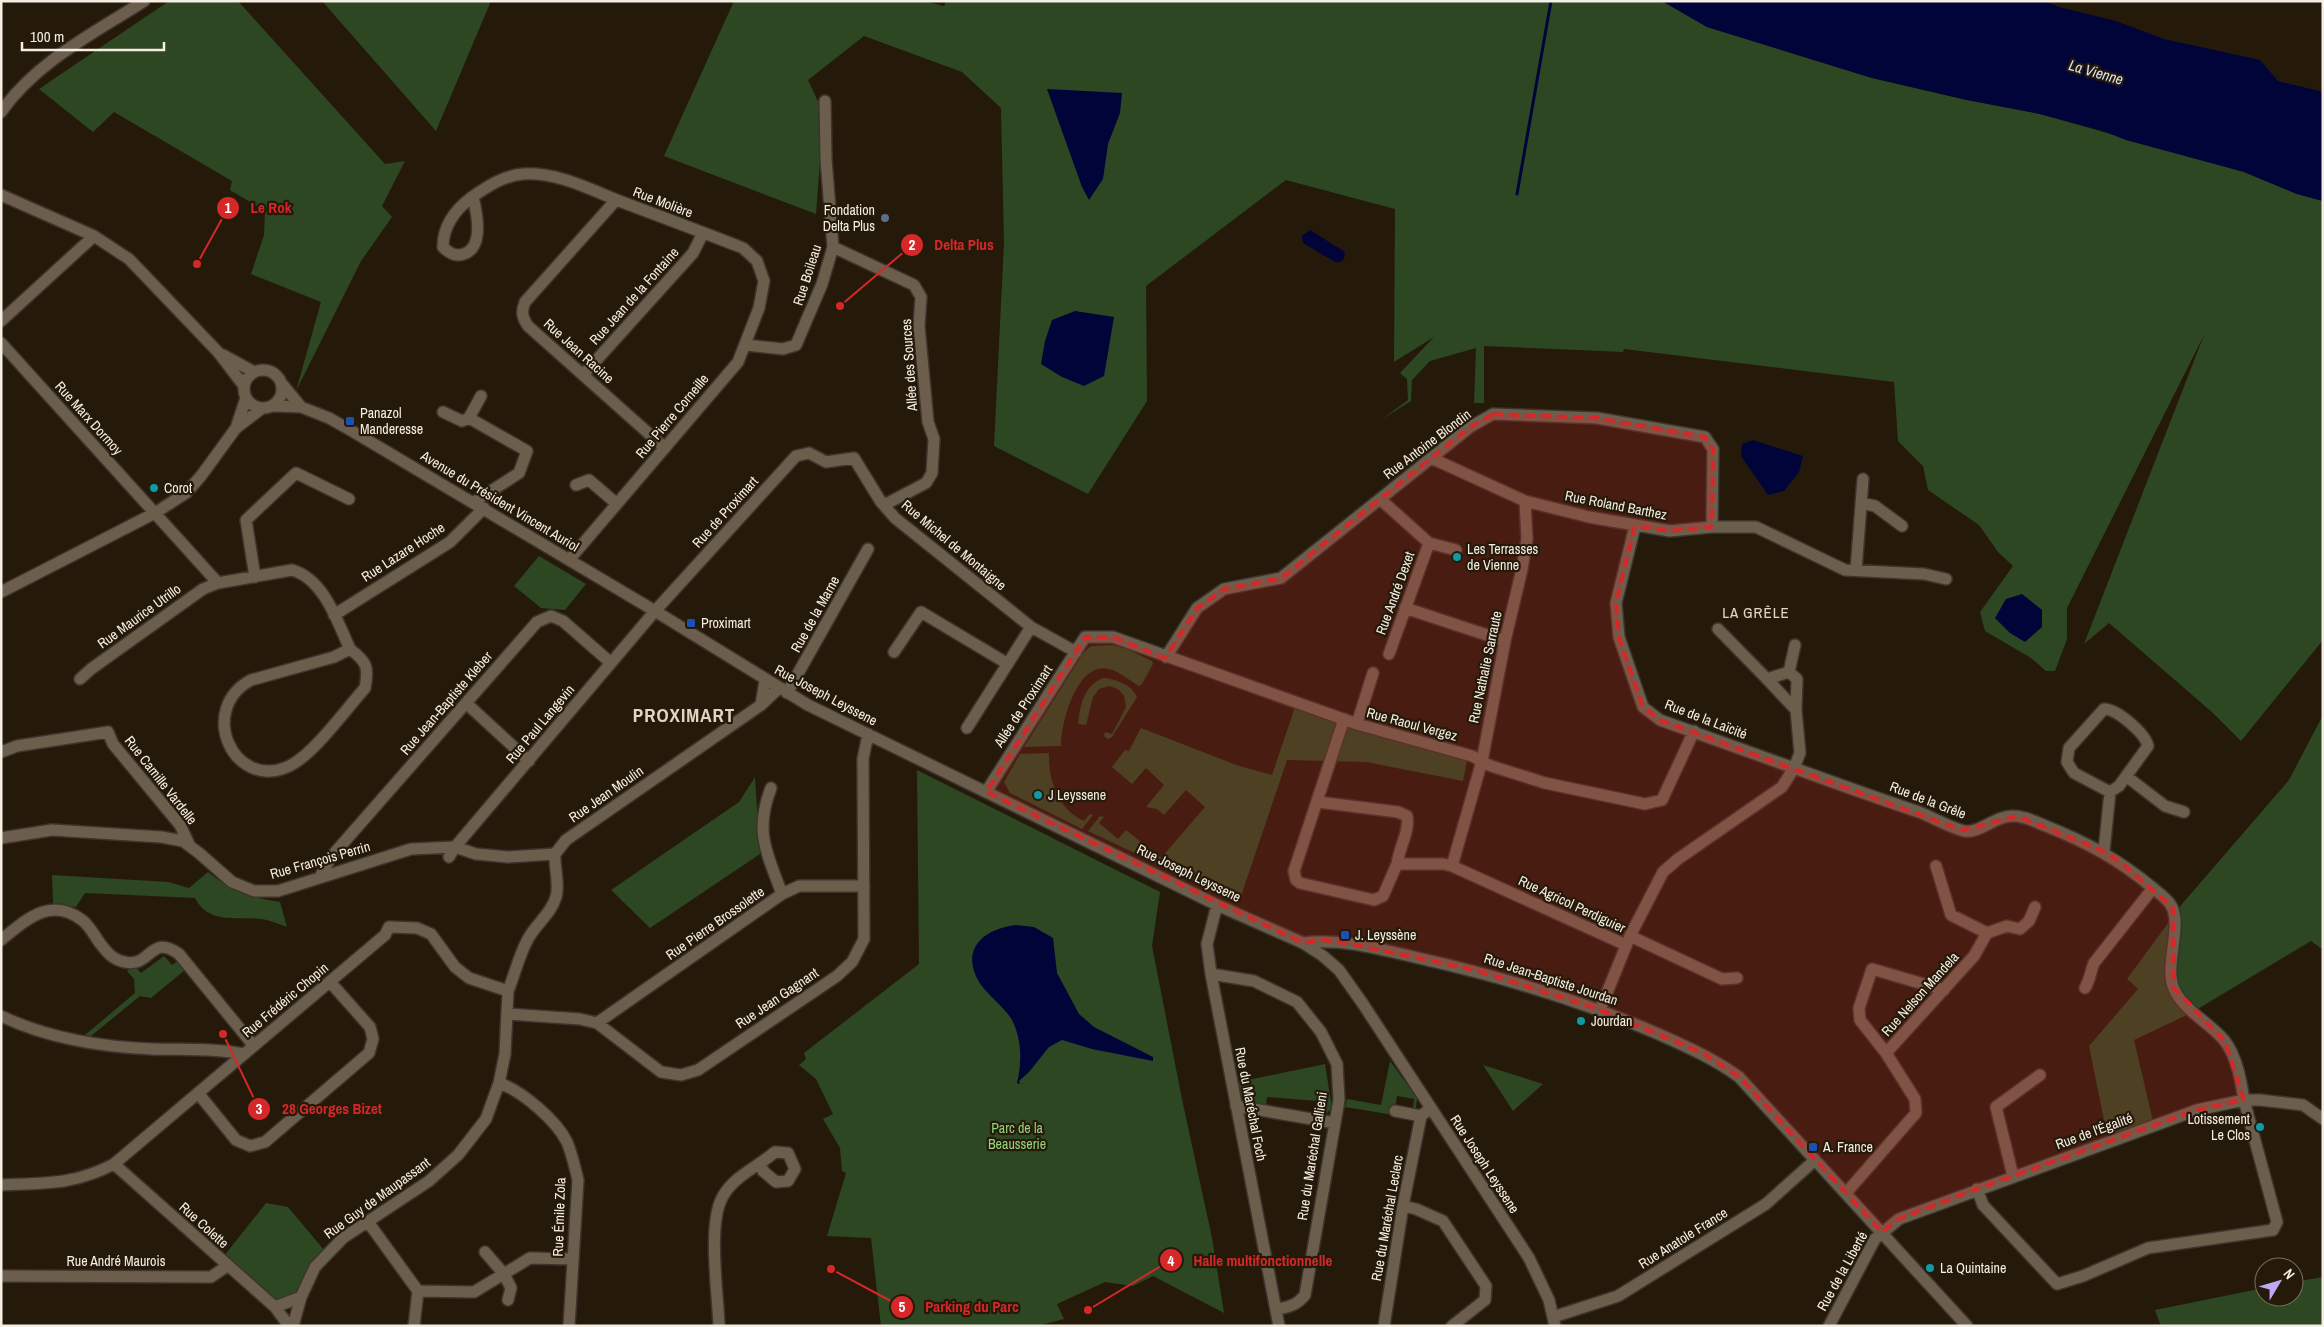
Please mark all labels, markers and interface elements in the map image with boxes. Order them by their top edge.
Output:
scale bar [22,20,165,52]
text: 100 m [30,26,64,47]
water label: La Vienne [2066,54,2126,90]
street label: Rue Molière [631,182,695,222]
callout: Le Rok [216,193,302,223]
text: 1 [225,197,232,218]
text: Le Rok [250,197,292,218]
place label: Fondation Delta Plus [823,201,875,235]
marker: Fondation Delta Plus [879,212,891,224]
callout: Delta Plus [899,230,1004,260]
text: 2 [909,234,916,255]
text: Delta Plus [934,234,994,255]
street label: Rue Boileau [789,242,825,308]
street label: Rue Jean de la Fontaine [585,243,683,349]
street label: Rue Jean Racine [540,315,618,387]
street label: Allée des Sources [897,318,921,413]
street label: Rue Pierre Corneille [631,370,713,462]
street label: Rue Marx Dormoy [51,377,127,459]
place label: Panazol Manderesse [360,404,423,438]
street label: Rue Antoine Blondin [1380,405,1474,483]
marker: Panazol Manderesse [344,415,356,427]
street label: Avenue du Président Vincent Auriol [417,446,582,555]
street label: Rue de Proximart [688,473,762,551]
place label: Corot [164,479,192,497]
marker: Corot [148,482,160,494]
street label: Rue Roland Barthez [1564,486,1669,524]
street label: Rue Michel de Montaigne [898,496,1010,594]
street label: Rue Lazare Hoche [358,518,448,586]
place label: Les Terrasses de Vienne [1467,540,1539,574]
street label: Rue André Dexet [1372,549,1418,637]
marker: Les Terrasses de Vienne [1451,551,1463,563]
street label: Rue de la Marne [787,573,843,655]
street label: Rue Maurice Utrillo [94,580,184,652]
district label: LA GRÊLE [1722,602,1790,623]
street label: Rue Nathalie Sarraute [1464,609,1506,725]
place label: Proximart [701,614,751,632]
marker: Proximart [685,617,697,629]
street label: Rue Jean-Baptiste Kleber [396,647,496,759]
street label: Rue Joseph Leyssene [772,660,880,730]
street label: Allée de Proximart [989,661,1056,751]
street label: Rue Paul Langevin [502,681,578,767]
street label: Rue de la Laïcité [1662,695,1750,743]
district label: PROXIMART [633,702,735,728]
street label: Rue Raoul Vergez [1365,703,1460,745]
street label: Rue Camille Vardelle [121,732,201,828]
street label: Rue Jean Moulin [565,762,647,826]
street label: Rue de la Grêle [1887,777,1969,823]
place label: J Leyssene [1048,786,1106,804]
marker: J Leyssene [1032,789,1044,801]
street label: Rue François Perrin [268,837,372,883]
street label: Rue Joseph Leyssene [1134,840,1244,906]
street label: Rue Agricol Perdiguier [1516,871,1629,937]
street label: Rue Pierre Brossolette [662,882,768,964]
place label: J. Leyssène [1355,926,1416,944]
marker: J. Leyssène [1339,929,1351,941]
street label: Rue Nelson Mandela [1877,948,1963,1040]
street label: Rue Jean-Baptiste Jourdan [1482,949,1620,1009]
street label: Rue Frédéric Chopin [238,959,332,1041]
street label: Rue Jean Gagnant [732,964,822,1032]
place label: Jourdan [1591,1012,1632,1030]
marker: Jourdan [1575,1015,1587,1027]
street label: Rue du Maréchal Foch [1231,1046,1271,1162]
street label: Rue du Maréchal Gallieni [1293,1090,1331,1222]
callout: 28 Georges Bizet [247,1094,391,1124]
text: 3 [256,1098,263,1119]
text: 28 Georges Bizet [282,1098,382,1119]
street label: Rue de l'Égalité [2053,1109,2135,1153]
place label: Lotissement Le Clos [2187,1110,2250,1144]
street label: Rue Joseph Leyssene [1447,1111,1523,1217]
park label: Parc de la Beausserie [988,1119,1046,1153]
marker: Lotissement Le Clos [2254,1121,2266,1133]
place label: A. France [1822,1138,1873,1156]
marker: A. France [1807,1141,1819,1153]
street label: Rue Guy de Maupassant [320,1153,434,1243]
street label: Rue du Maréchal Leclerc [1367,1153,1407,1282]
street label: Rue Émile Zola [549,1177,569,1257]
street label: Rue Colette [175,1198,233,1252]
street label: Rue Anatole France [1635,1203,1731,1273]
street label: Rue de la Liberté [1813,1228,1871,1314]
callout: Halle multifonctionnelle [1158,1245,1342,1275]
text: 4 [1168,1250,1175,1271]
text: Halle multifonctionnelle [1194,1250,1333,1271]
street label: Rue André Maurois [67,1252,166,1270]
north arrow [2254,1257,2304,1307]
place label: La Quintaine [1940,1259,2006,1277]
marker: La Quintaine [1924,1262,1936,1274]
text: N [2280,1265,2299,1283]
callout: Parking du Parc [890,1292,1028,1322]
text: 5 [899,1296,906,1317]
text: Parking du Parc [925,1296,1019,1317]

